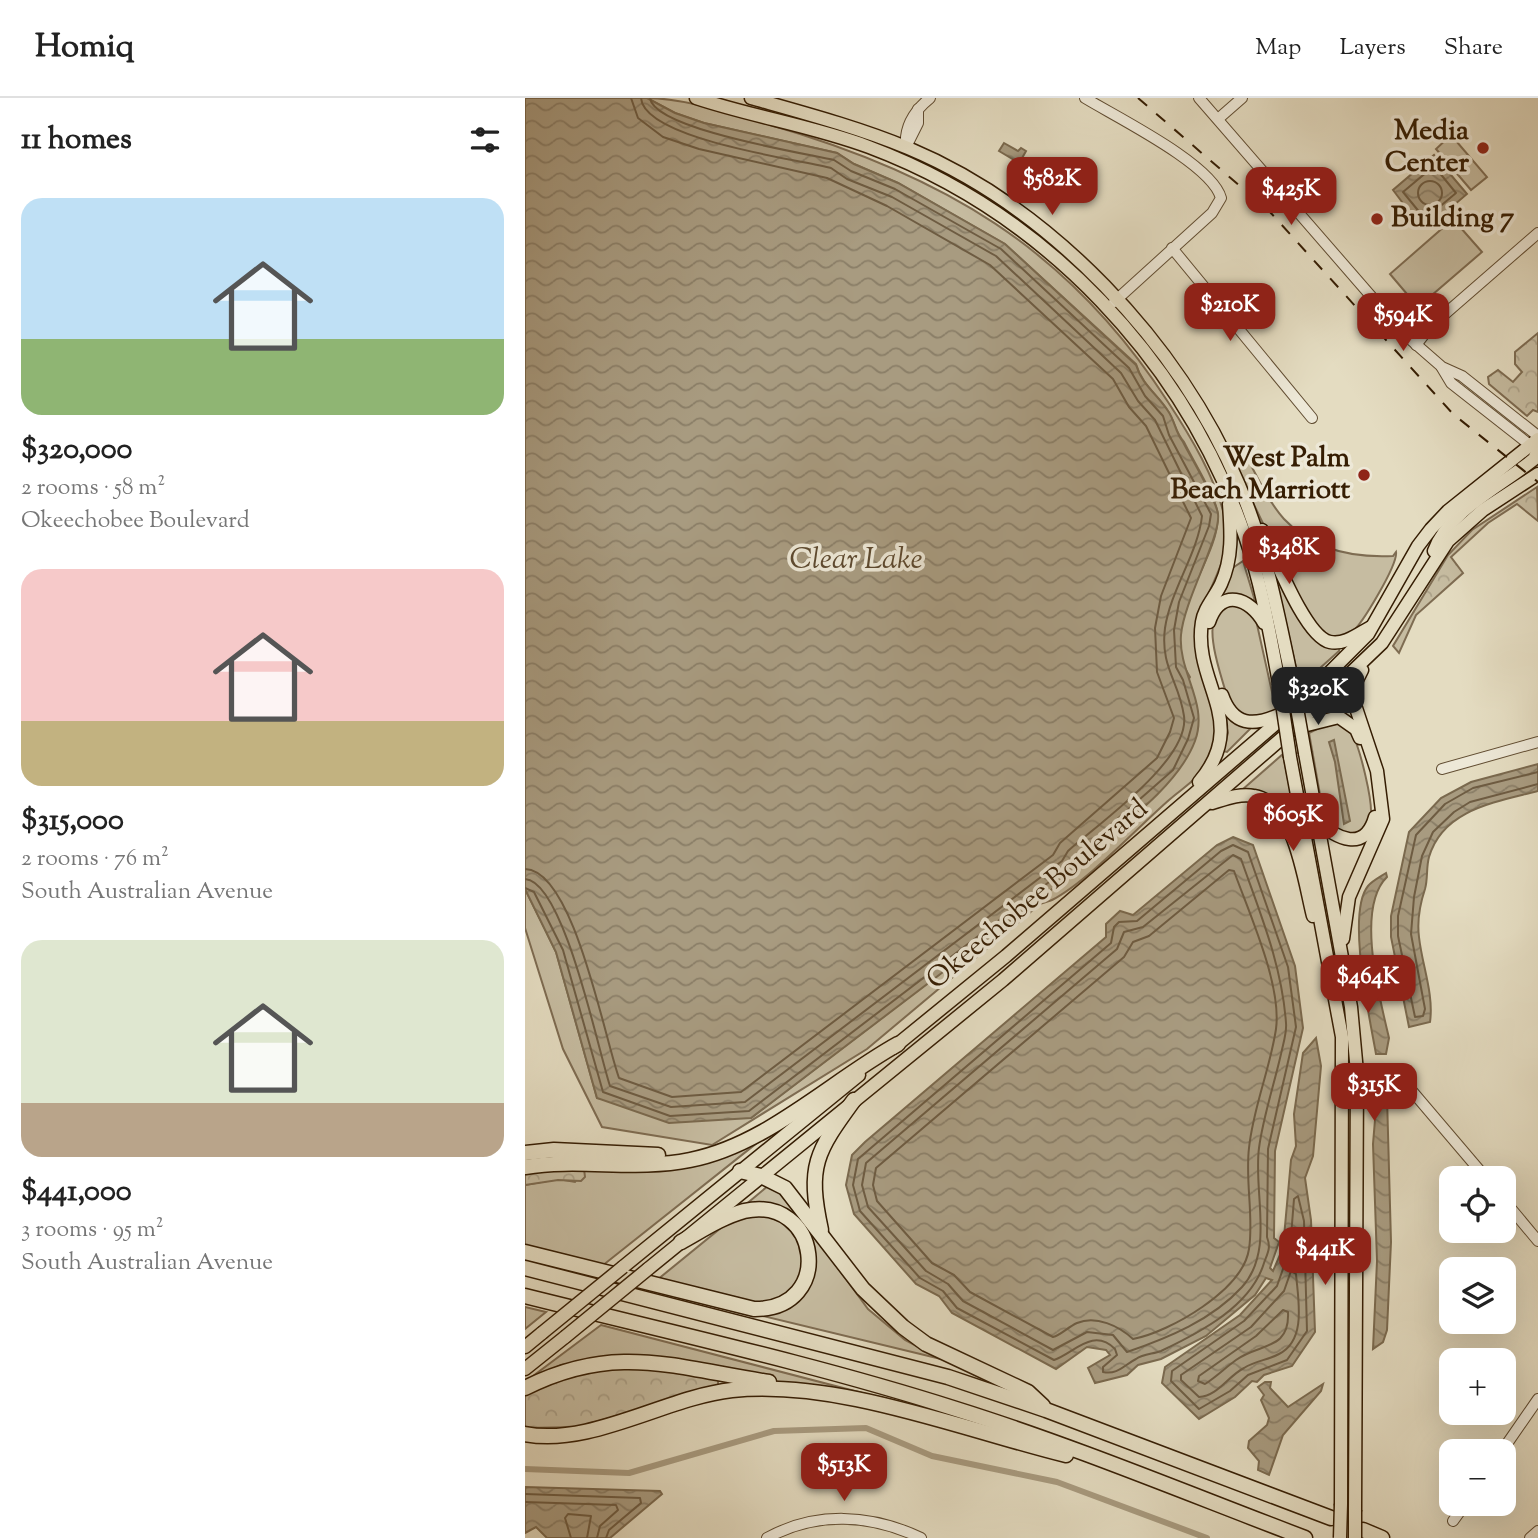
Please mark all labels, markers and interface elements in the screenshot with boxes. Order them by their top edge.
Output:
text: Homiq [35,24,134,72]
text: Map [1255,31,1301,65]
text: Layers [1339,31,1406,65]
text: Share [1444,31,1503,65]
place label: Media Center [1385,112,1469,184]
text: 11 homes [21,119,132,162]
icon: filters [466,121,504,159]
marker: Media Center [1475,140,1491,156]
pin: $582K [1003,158,1101,217]
text: $582K [1023,163,1081,196]
pin: $425K [1242,167,1340,227]
text: $425K [1261,173,1321,206]
place label: Building 7 [1391,199,1514,239]
marker: Building 7 [1369,211,1385,227]
icon: home [200,243,326,369]
pin: $210K [1181,284,1279,343]
text: $210K [1200,289,1260,322]
pin: $594K [1354,294,1452,353]
text: $594K [1373,299,1433,332]
text: $320,000 [21,429,132,472]
place label: West Palm Beach Marriott [1170,439,1351,511]
marker: West Palm Beach Marriott [1356,467,1372,483]
text: 2 rooms · 58 m² [21,472,165,505]
text: Okeechobee Boulevard [21,505,250,538]
pin: $348K [1240,526,1338,586]
text: $348K [1258,532,1320,565]
water label: Clear Lake [789,539,923,582]
icon: home [200,614,326,740]
pin: $320K [1269,668,1367,727]
text: $320K [1287,673,1349,706]
street label: Okeechobee Boulevard [918,790,1158,1000]
pin: $605K [1244,794,1342,853]
text: $605K [1263,799,1323,832]
text: $315,000 [21,800,124,843]
text: 2 rooms · 76 m² [21,843,169,876]
text: South Australian Avenue [21,876,273,909]
pin: $464K [1319,956,1417,1015]
text: $464K [1337,961,1399,994]
icon: home [200,985,326,1111]
pin: $315K [1325,1063,1423,1123]
text: $315K [1347,1069,1401,1102]
map controls [1439,1166,1516,1516]
button: locate [1439,1166,1516,1243]
text: $441,000 [21,1171,132,1214]
text: 3 rooms · 95 m² [21,1214,164,1247]
pin: $441K [1276,1228,1374,1287]
text: $441K [1295,1233,1355,1266]
text: South Australian Avenue [21,1247,273,1280]
button: layers [1439,1257,1516,1334]
button: + [1439,1348,1516,1425]
button: − [1439,1439,1516,1516]
pin: $513K [795,1444,893,1503]
text: $513K [817,1449,871,1482]

